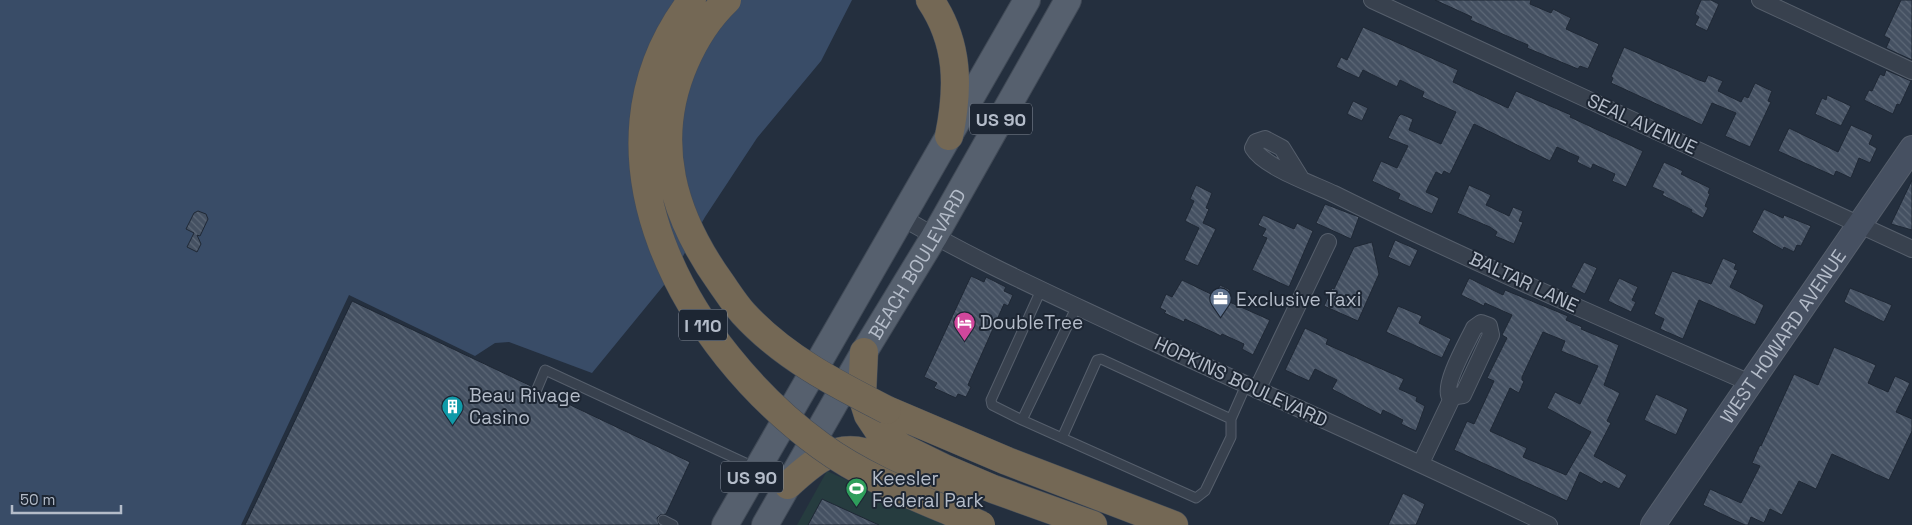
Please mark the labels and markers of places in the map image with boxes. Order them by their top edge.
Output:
office icon: Exclusive Taxi [1208,287,1232,318]
place label: Exclusive Taxi [1236,287,1362,312]
hotel icon: DoubleTree [952,310,976,341]
place label: DoubleTree [980,310,1083,335]
place label: Beau Rivage Casino [469,383,581,430]
building icon: Beau Rivage Casino [441,394,465,425]
place label: Keesler Federal Park [872,466,984,513]
sports icon: Keesler Federal Park [844,477,868,508]

